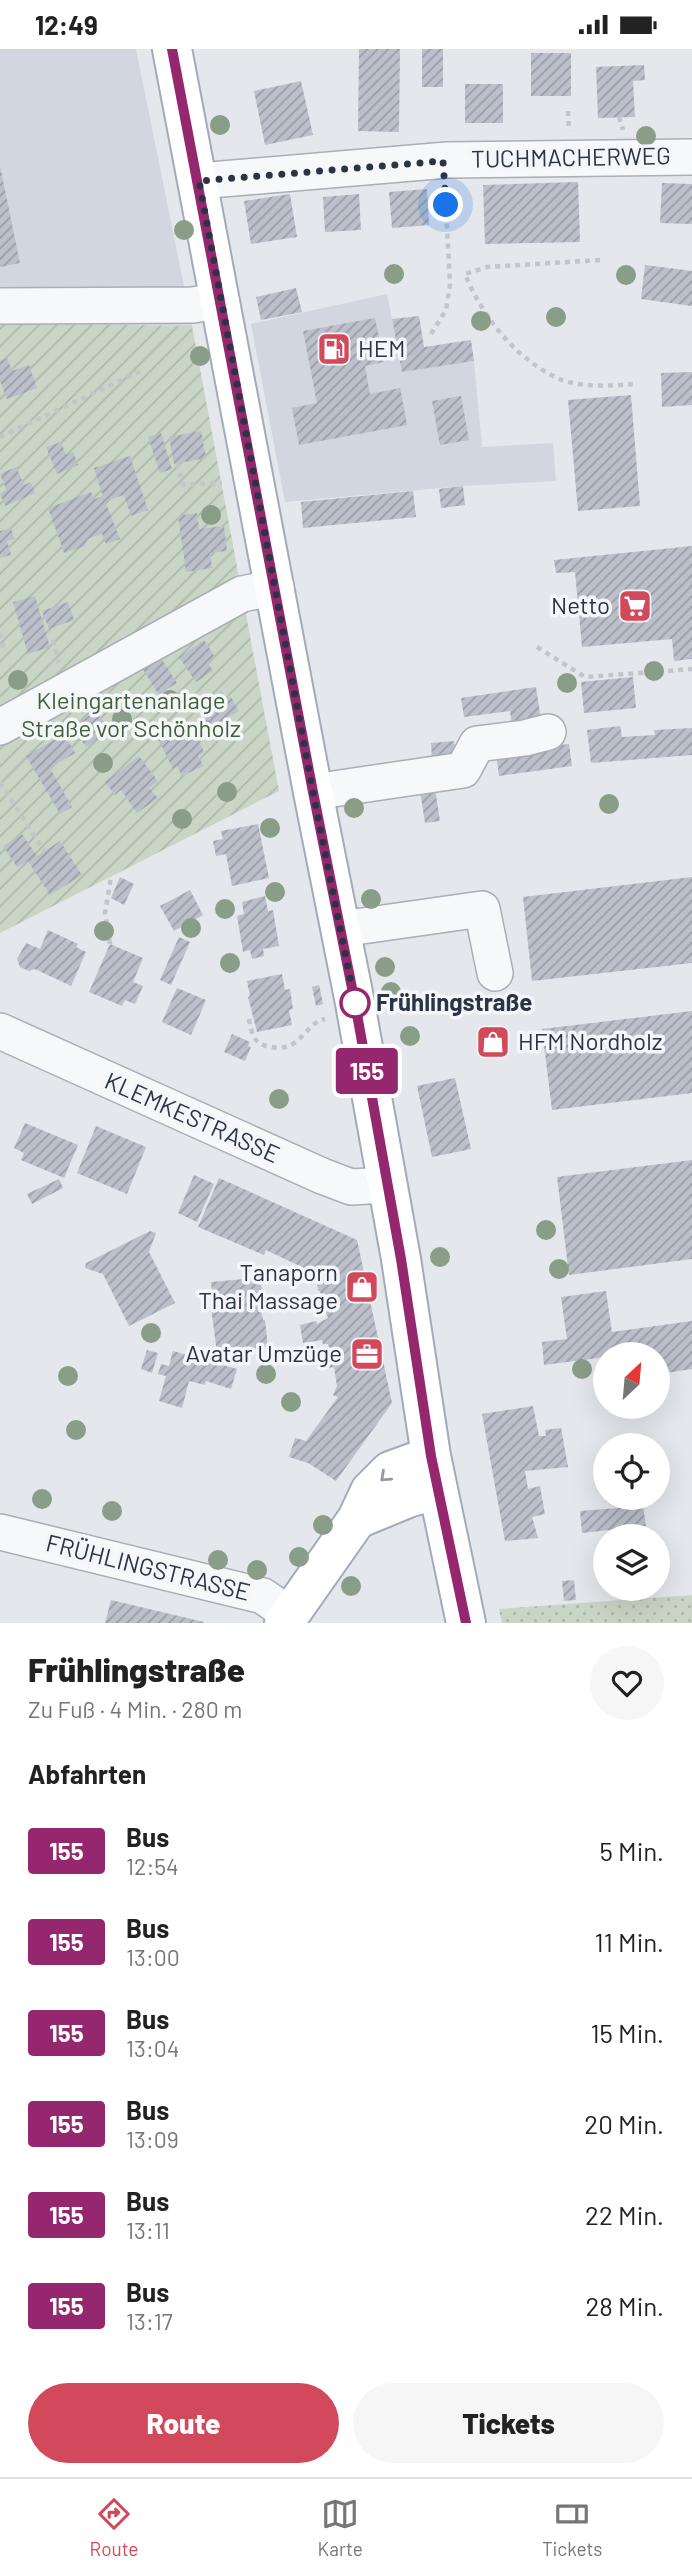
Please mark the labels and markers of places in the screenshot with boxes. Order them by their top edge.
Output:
fuel station icon: HEM [315,330,353,368]
place label: HEM [358,333,405,362]
supermarket icon: Netto [616,587,654,625]
place label: Netto [551,590,610,619]
place label: Frühlingstraße [376,987,532,1016]
marker: Frühlingstraße [340,988,370,1018]
shop icon: HFM Nordholz [474,1023,512,1061]
place label: HFM Nordholz [518,1026,662,1055]
place label: Tanaporn Thai Massage [198,1257,338,1314]
shop icon: Tanaporn Thai Massage [343,1268,381,1306]
office icon: Avatar Umzüge [348,1335,386,1373]
place label: Avatar Umzüge [186,1338,342,1367]

